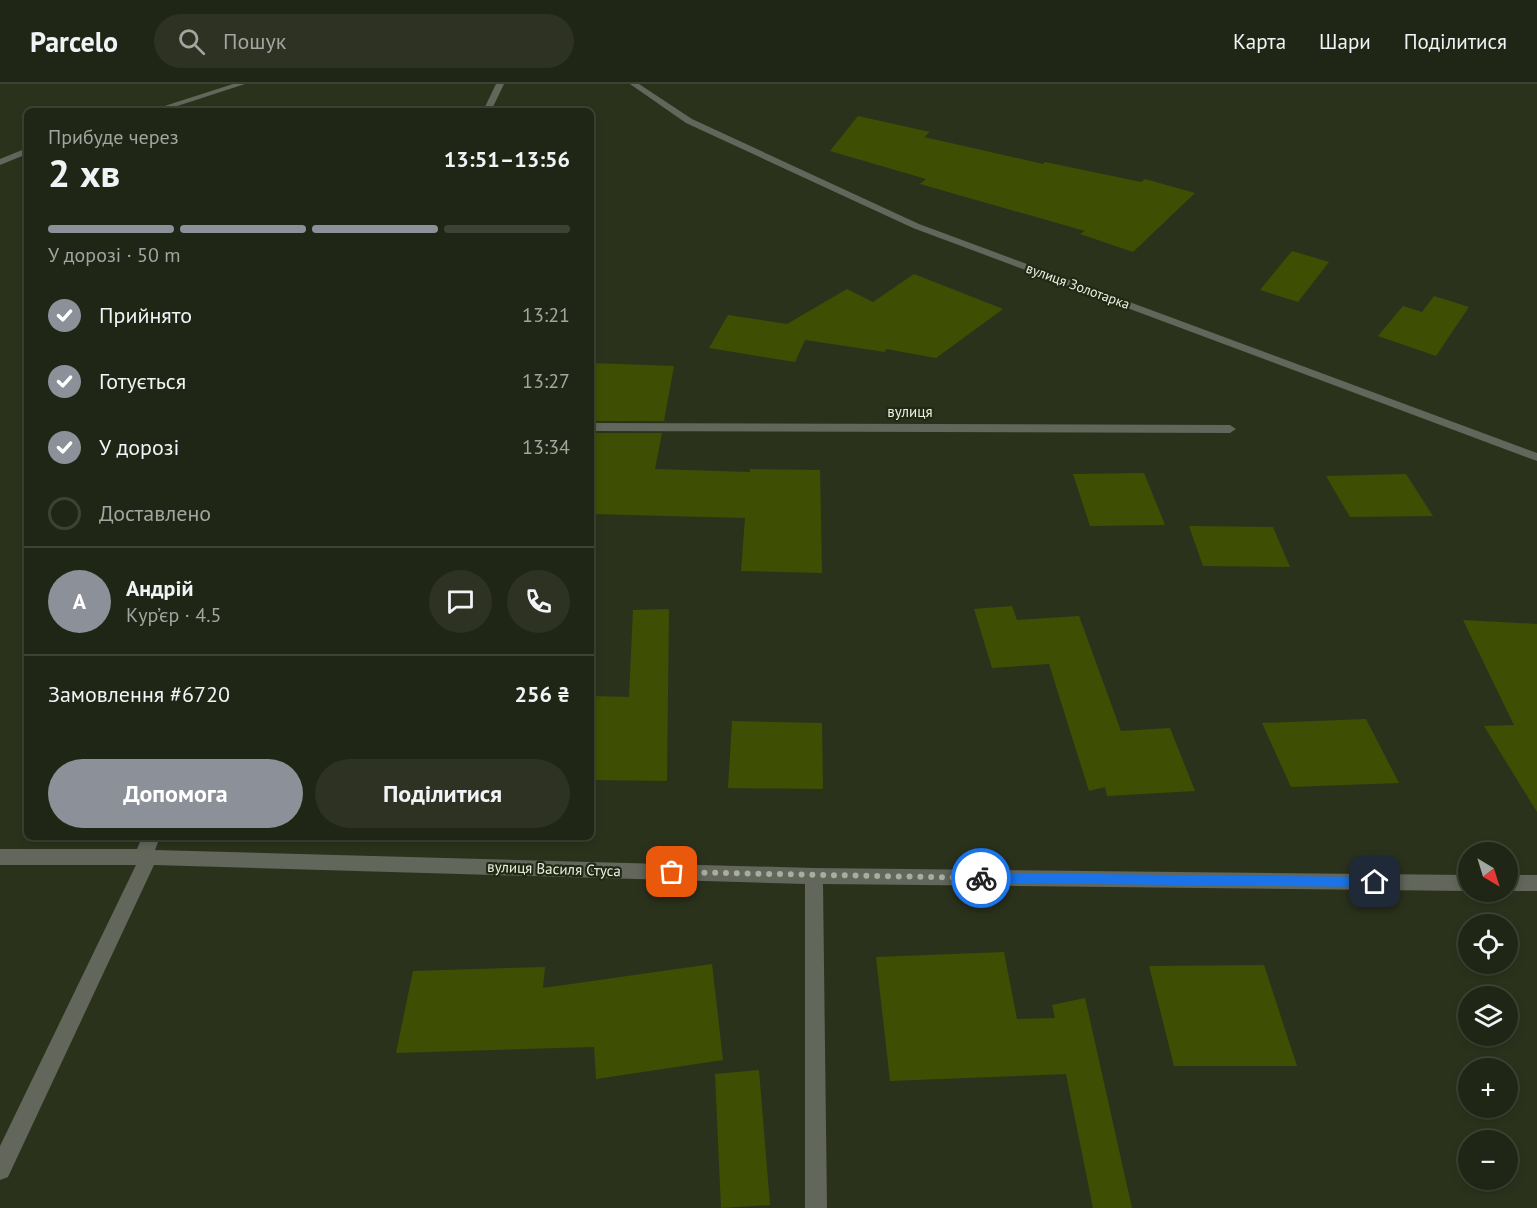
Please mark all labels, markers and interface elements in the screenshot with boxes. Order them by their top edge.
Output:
search box [154,14,574,68]
text: Parcelo [30,23,118,60]
icon: search [175,25,208,58]
text: Пошук [223,27,286,55]
text: Карта [1233,28,1286,55]
text: Шари [1319,28,1371,55]
text: Поділитися [1404,28,1507,55]
text: Прибуде через [48,124,179,150]
text: 13:51–13:56 [444,145,570,173]
text: 2 хв [48,147,120,198]
text: У дорозі · 50 m [48,242,180,268]
street label: вулиця Золотарка [1024,259,1132,313]
icon: check [48,299,81,332]
text: Прийнято [99,301,192,329]
text: 13:21 [522,302,570,328]
icon: check [48,365,81,398]
text: Готується [99,367,186,395]
text: 13:27 [522,368,570,394]
street label: вулиця [887,402,933,421]
icon: check [48,431,81,464]
text: У дорозі [99,433,179,461]
text: 13:34 [522,434,570,460]
text: Доставлено [99,499,211,527]
button: chat [429,570,492,633]
button: phone [507,570,570,633]
text: Андрій [126,574,193,602]
text: А [73,587,86,615]
text: Кур’єр · 4.5 [126,602,221,628]
text: Замовлення #6720 [48,680,230,708]
text: 256 ₴ [515,680,570,708]
button: Допомога [48,759,303,828]
button: Поділитися [315,759,570,828]
north arrow [1458,842,1518,902]
map controls [1458,842,1518,1190]
pin [646,846,697,897]
courier [951,848,1011,908]
icon: bag [655,855,688,888]
pin [1349,856,1400,907]
street label: вулиця Василя Стуса [487,857,621,880]
icon: bike [965,862,998,895]
icon: home [1358,865,1391,898]
button: locate [1458,914,1518,974]
button: layers [1458,986,1518,1046]
button: + [1458,1058,1518,1118]
button: − [1458,1130,1518,1190]

